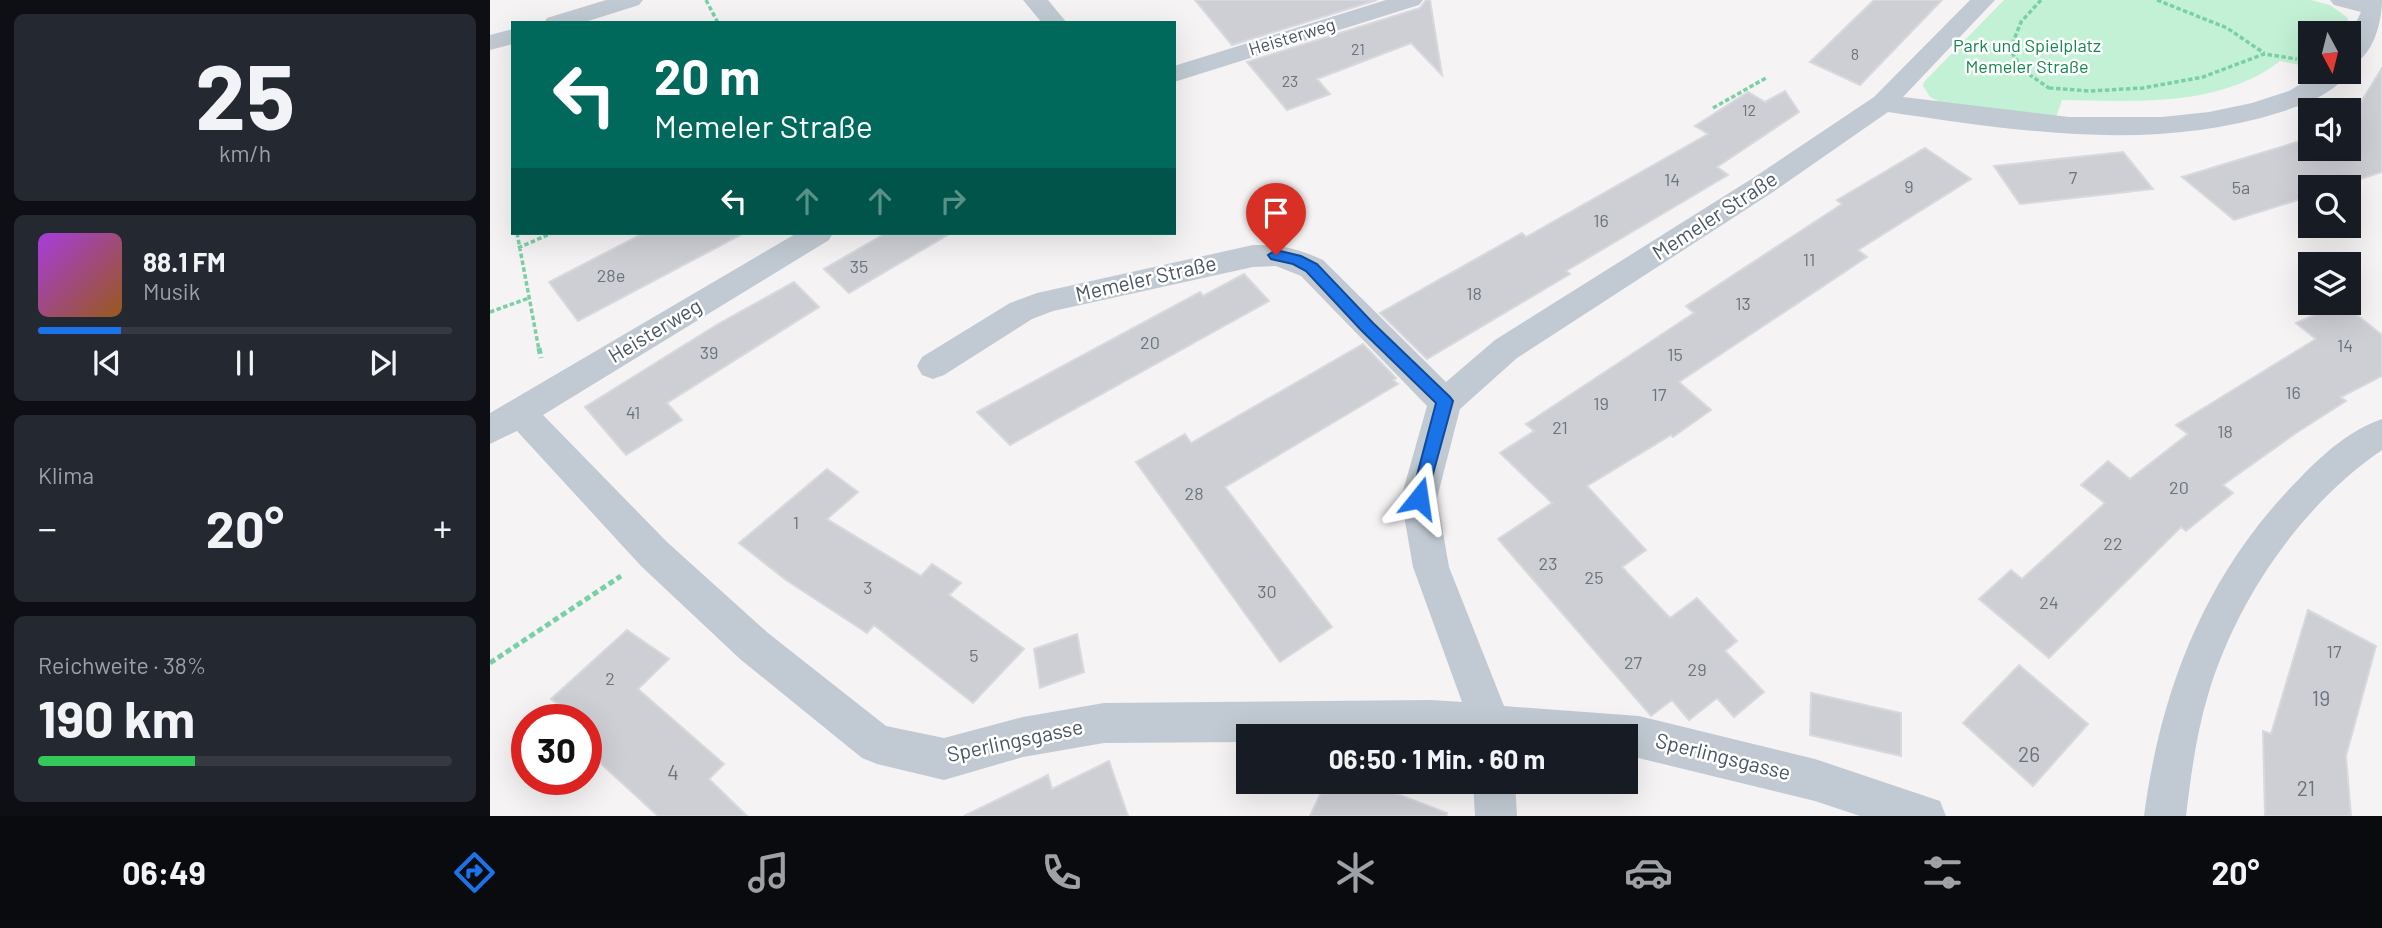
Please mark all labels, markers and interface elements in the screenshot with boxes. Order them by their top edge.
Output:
street label: Heisterweg [1246,12,1338,60]
north arrow [2298,21,2361,84]
map controls [2298,21,2361,315]
park label: Park und Spielplatz Memeler Straße [1953,34,2101,77]
text: 25 [195,39,295,148]
house number: 21 [1351,39,1365,58]
house number: 8 [1851,44,1859,63]
text: 20 m [654,46,760,105]
icon: left [539,49,630,140]
house number: 23 [1282,71,1298,90]
button: sound [2298,98,2361,161]
house number: 12 [1742,100,1756,119]
text: Memeler Straße [654,106,873,144]
text: km/h [219,139,271,167]
street label: Memeler Straße [1647,165,1781,264]
house number: 7 [2069,166,2078,188]
house number: 14 [1664,168,1680,190]
house number: 9 [1904,175,1914,197]
button: search [2298,175,2361,238]
house number: 5a [2232,176,2250,198]
icon: left [715,182,753,220]
icon: ahead [788,182,826,220]
icon: ahead [861,182,899,220]
icon: right [934,182,972,220]
pin [1246,183,1306,255]
icon: arrive [1257,194,1295,232]
house number: 16 [1593,209,1609,231]
text: 88.1 FM [143,246,226,277]
house number: 11 [1803,248,1815,270]
street label: Memeler Straße [1073,249,1218,306]
button: layers [2298,252,2361,315]
house number: 35 [850,255,868,277]
house number: 28e [597,264,625,286]
text: Musik [143,277,200,305]
house number: 18 [1466,282,1482,304]
street label: Heisterweg [603,292,705,367]
house number: 13 [1735,292,1751,314]
house number: 20 [1140,331,1160,353]
house number: 14 [2337,334,2353,356]
house number: 39 [700,341,718,363]
house number: 15 [1667,343,1683,365]
icon: previous [88,344,126,382]
icon: pause [226,344,264,382]
icon: next [364,344,402,382]
house number: 16 [2285,381,2301,403]
house number: 17 [1652,383,1667,405]
house number: 19 [1593,392,1609,414]
house number: 41 [626,401,640,423]
house number: 21 [1552,416,1568,438]
house number: 18 [2217,420,2233,442]
text: Klima [38,461,94,489]
position arrow [1382,461,1456,535]
house number: 20 [2169,476,2189,498]
house number: 28 [1184,482,1204,504]
text: 20° [206,496,284,558]
text: − [38,504,57,550]
text: + [433,504,452,550]
house number: 1 [793,511,799,533]
house number: 22 [2103,532,2123,554]
house number: 23 [1539,552,1557,574]
house number: 25 [1585,566,1603,588]
house number: 3 [863,576,873,598]
house number: 30 [1257,580,1277,602]
house number: 24 [2039,591,2059,613]
house number: 17 [2327,640,2342,662]
house number: 5 [969,644,979,666]
text: Reichweite · 38% [38,651,206,679]
house number: 27 [1624,651,1643,673]
house number: 29 [1687,658,1707,680]
house number: 2 [605,667,615,689]
house number: 19 [2312,685,2330,710]
text: 190 km [38,686,195,748]
speed limit sign: 30 [511,704,602,795]
street label: Sperlingsgasse [944,713,1085,766]
street label: Sperlingsgasse [1653,727,1793,784]
house number: 26 [2018,741,2040,766]
text: 06:50 · 1 Min. · 60 m [1329,743,1545,774]
house number: 4 [667,759,679,784]
house number: 21 [2297,775,2315,800]
icon: directions [450,848,499,897]
icon: music [744,848,793,897]
icon: phone [1037,848,1086,897]
icon: climate [1331,848,1380,897]
icon: car [1624,848,1673,897]
icon: filters [1918,848,1967,897]
text: 06:49 [122,853,206,891]
text: 20° [2211,853,2260,891]

